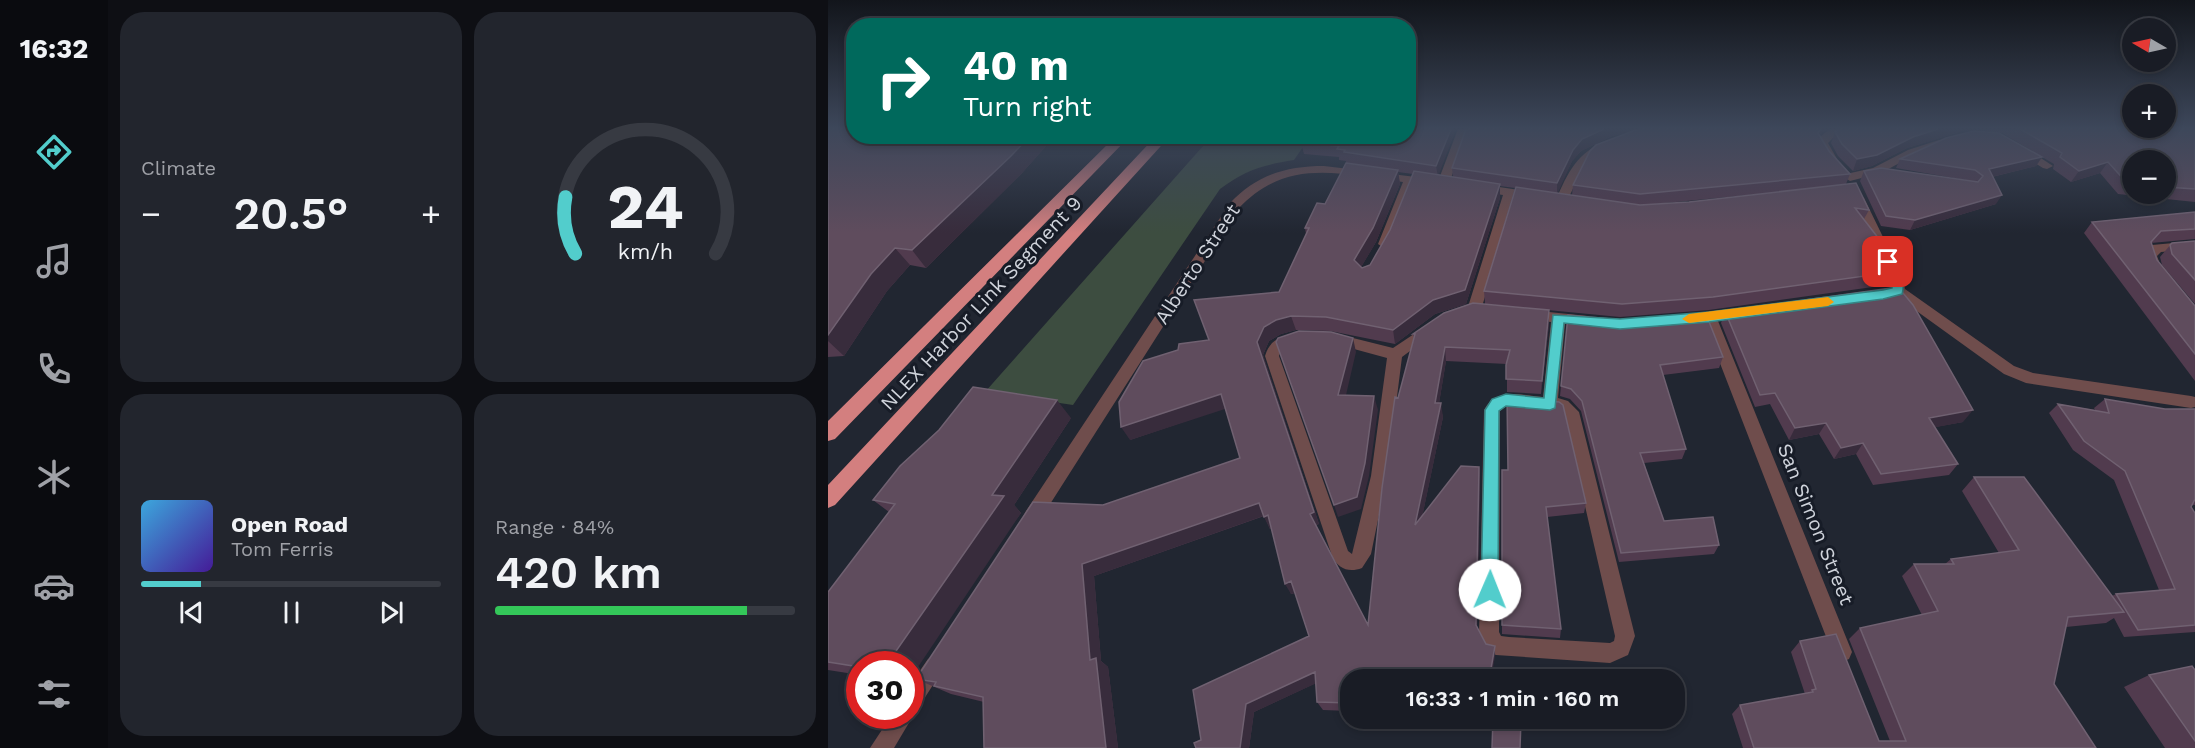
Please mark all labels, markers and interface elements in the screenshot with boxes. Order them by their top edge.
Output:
north arrow [2122,18,2176,72]
map controls [2122,18,2176,204]
text: 16:32 [20,33,88,65]
text: 40 m [963,41,1069,90]
icon: right [864,42,942,120]
button: + [2122,84,2176,138]
text: Turn right [963,91,1092,123]
icon: directions [33,131,75,173]
button: − [2122,150,2176,204]
text: Climate [141,156,216,180]
text: 24 [607,170,683,243]
text: 20.5° [233,187,349,240]
street label: NLEX Harbor Link Segment 9 [875,191,1087,415]
text: − [141,194,161,233]
text: + [421,194,441,233]
street label: Alberto Street [1149,199,1245,329]
pin [1862,236,1913,287]
text: km/h [617,239,673,264]
icon: music [33,240,75,282]
icon: arrive [1871,245,1904,278]
icon: phone [33,348,75,390]
street label: San Simon Street [1773,440,1860,609]
icon: climate [33,456,75,498]
text: Open Road [231,512,348,537]
text: Range · 84% [495,515,614,539]
text: Tom Ferris [231,537,334,561]
text: 420 km [495,546,662,599]
position arrow [1458,558,1522,622]
icon: car [33,565,75,607]
icon: previous [175,596,208,629]
icon: pause [275,596,308,629]
icon: next [375,596,408,629]
speed limit sign: 30 [846,651,924,729]
icon: filters [33,673,75,715]
text: 16:33 · 1 min · 160 m [1406,686,1619,711]

